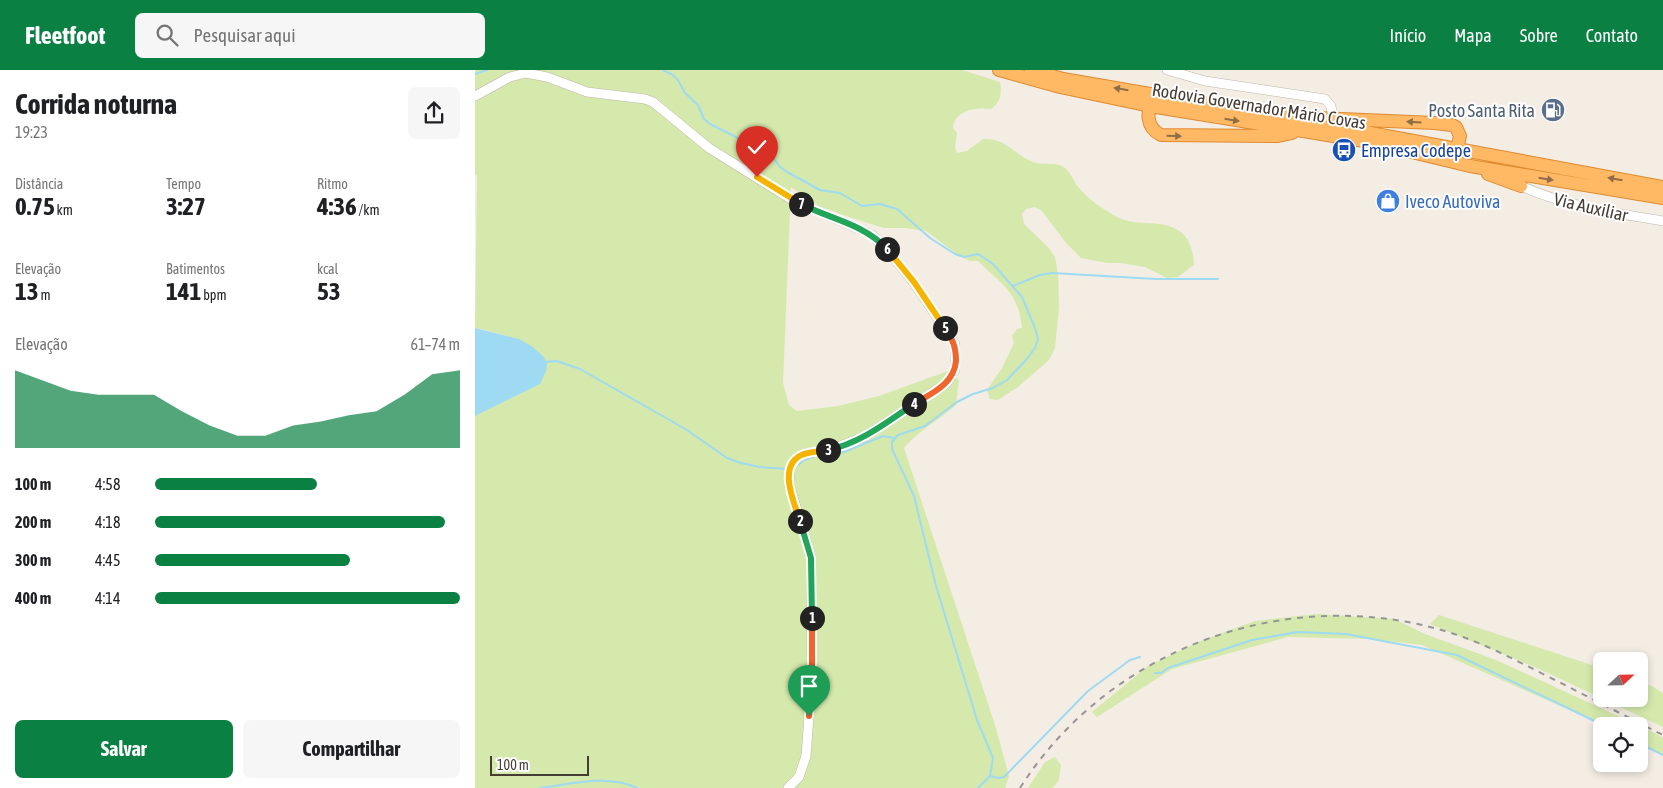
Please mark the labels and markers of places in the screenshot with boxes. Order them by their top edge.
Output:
fuel station icon: Posto Santa Rita [1540,97,1566,123]
place label: Posto Santa Rita [1428,100,1535,121]
pin [736,126,778,177]
bus stop icon: Empresa Codepe [1331,137,1357,163]
place label: Empresa Codepe [1361,140,1471,161]
shop icon: Iveco Autoviva [1375,188,1401,214]
place label: Iveco Autoviva [1405,191,1500,212]
pin: 7 [789,192,813,216]
pin: 6 [875,236,899,262]
pin: 5 [933,316,957,340]
pin: 4 [901,392,927,416]
pin: 3 [815,438,841,462]
pin: 2 [787,508,813,534]
pin: 1 [799,606,825,630]
pin [788,665,830,716]

